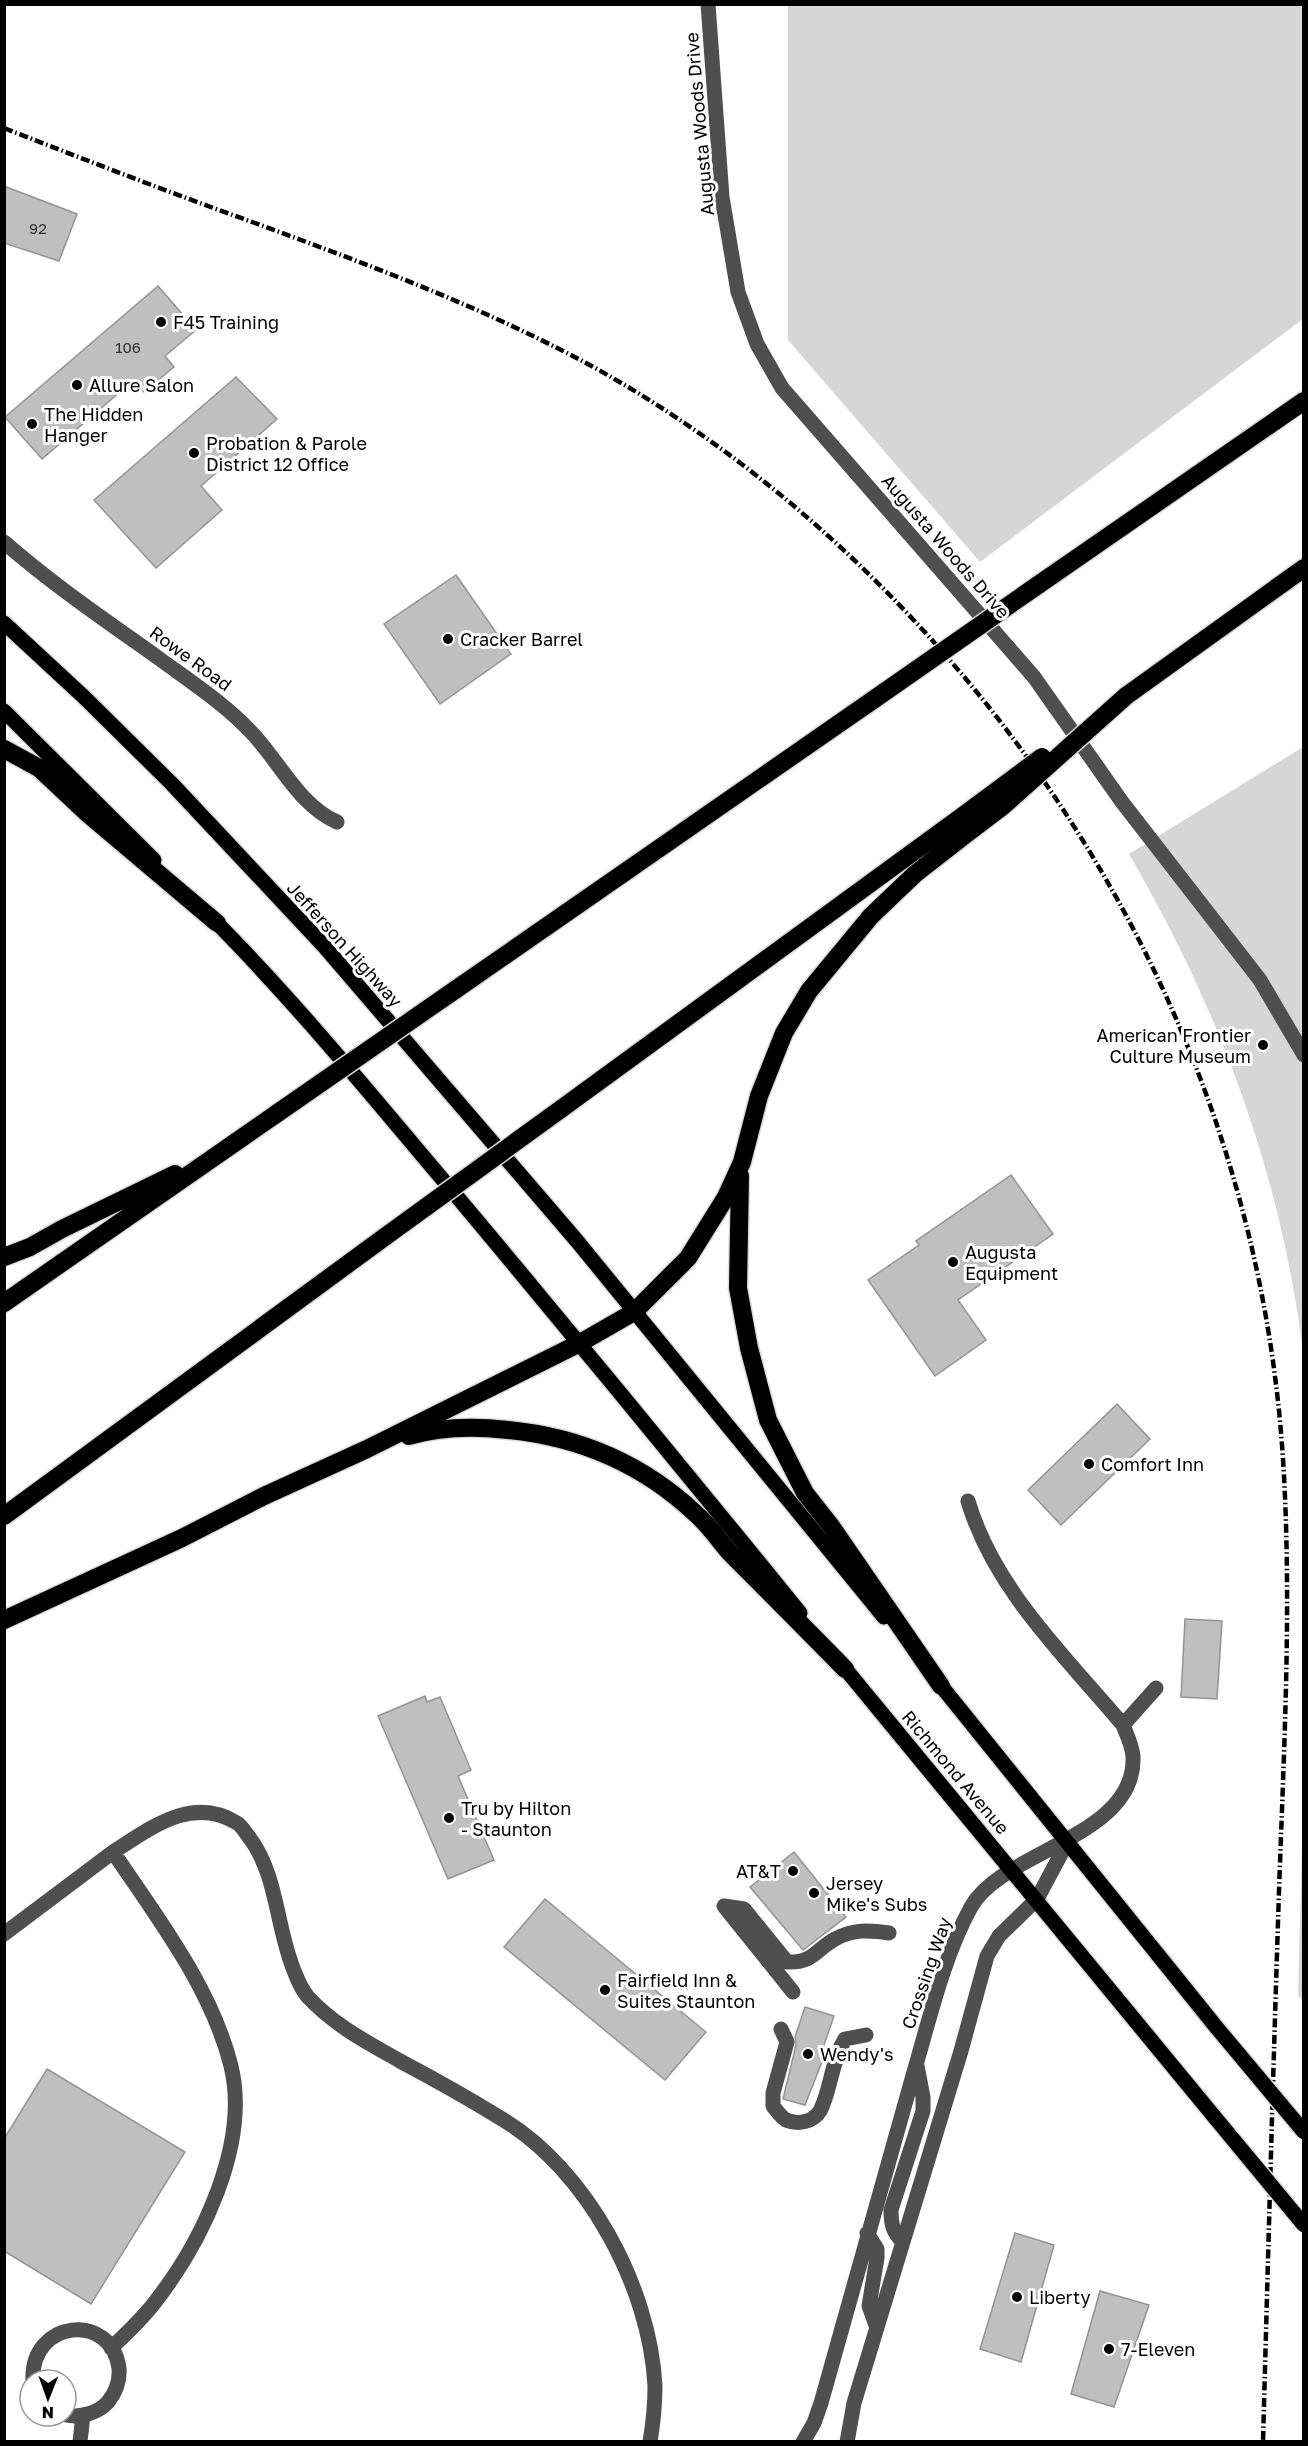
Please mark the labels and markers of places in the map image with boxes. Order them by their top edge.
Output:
place label: F45 Training [173,311,279,333]
marker: F45 Training [154,315,168,329]
place label: Allure Salon [89,374,194,396]
marker: Allure Salon [70,378,84,392]
place label: The Hidden Hanger [44,403,143,446]
marker: The Hidden Hanger [25,417,39,431]
place label: Probation & Parole District 12 Office [206,432,367,475]
marker: Probation & Parole District 12 Office [187,446,201,460]
place label: Cracker Barrel [460,628,583,650]
marker: Cracker Barrel [441,632,455,646]
place label: American Frontier Culture Museum [1096,1024,1251,1067]
marker: American Frontier Culture Museum [1256,1038,1270,1052]
place label: Augusta Equipment [965,1241,1058,1284]
marker: Augusta Equipment [946,1255,960,1269]
place label: Comfort Inn [1101,1453,1204,1475]
marker: Comfort Inn [1082,1457,1096,1471]
place label: Tru by Hilton - Staunton [461,1797,571,1840]
marker: Tru by Hilton - Staunton [442,1811,456,1825]
place label: AT&T [736,1860,781,1882]
marker: AT&T [786,1864,800,1878]
place label: Jersey Mike's Subs [826,1872,927,1915]
marker: Jersey Mike's Subs [807,1886,821,1900]
place label: Fairfield Inn & Suites Staunton [617,1969,755,2012]
marker: Fairfield Inn & Suites Staunton [598,1983,612,1997]
place label: Wendy's [820,2043,893,2065]
marker: Wendy's [801,2047,815,2061]
place label: Liberty [1029,2286,1091,2308]
marker: Liberty [1010,2290,1024,2304]
place label: 7-Eleven [1121,2338,1195,2360]
marker: 7-Eleven [1102,2342,1116,2356]

